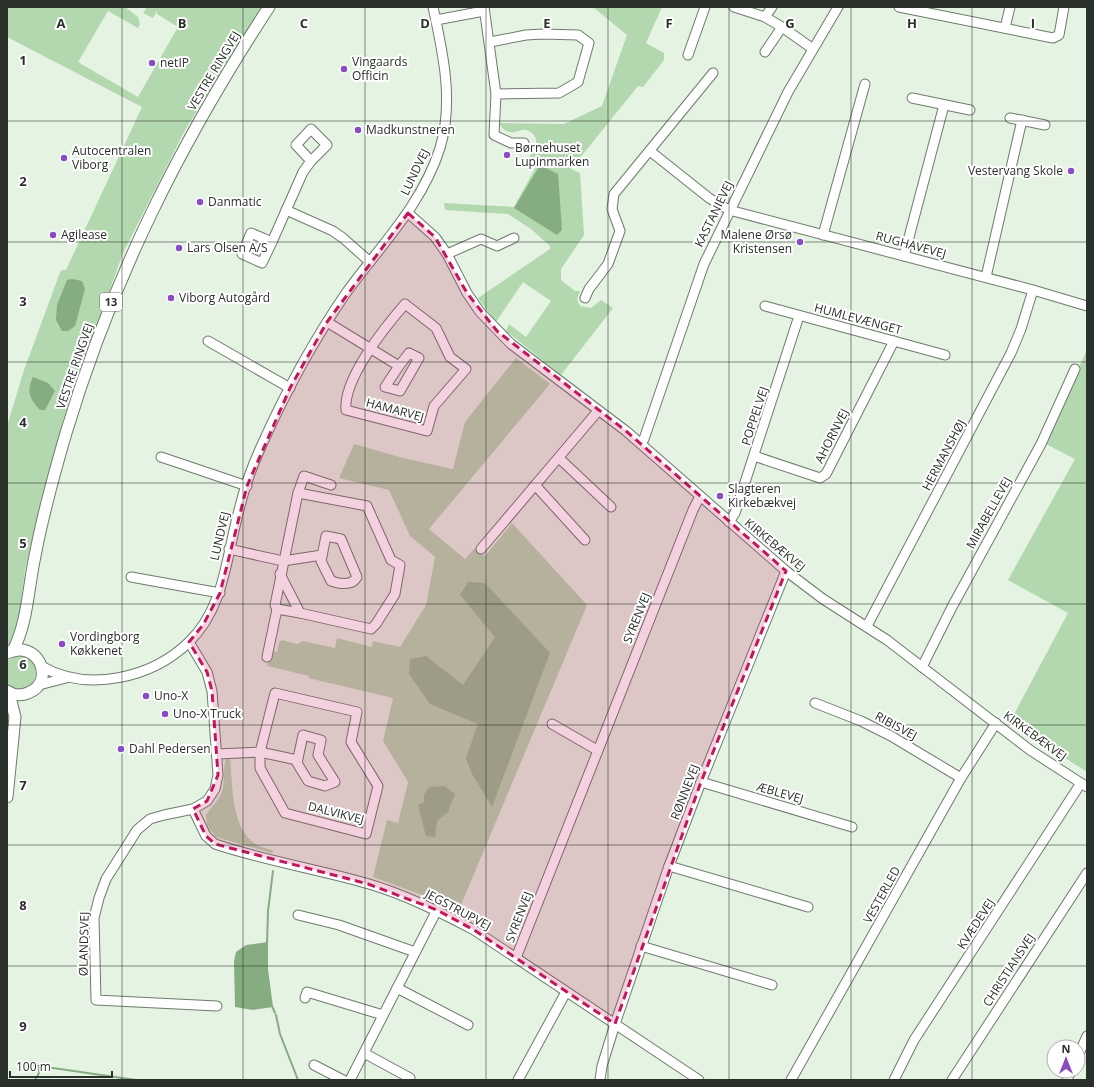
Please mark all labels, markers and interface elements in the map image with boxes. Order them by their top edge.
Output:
text: A [57,14,66,32]
text: B [178,14,187,32]
text: C [300,14,308,32]
text: D [420,14,430,32]
text: E [543,14,551,32]
text: F [665,14,673,32]
text: G [785,14,795,32]
text: H [907,14,917,32]
text: I [1031,14,1035,32]
street label: VESTRE RINGVEJ [183,28,244,114]
text: 1 [19,51,27,69]
place label: Vingaards Officin [352,53,408,84]
place label: netIP [160,54,189,71]
marker: netIP [147,58,157,68]
marker: Vingaards Officin [339,64,349,74]
place label: Madkunstneren [366,121,455,138]
marker: Madkunstneren [353,125,363,135]
place label: Børnehuset Lupinmarken [515,139,589,170]
place label: Autocentralen Viborg [72,142,151,173]
street label: LUNDVEJ [396,146,433,198]
marker: Børnehuset Lupinmarken [502,150,512,160]
marker: Autocentralen Viborg [59,153,69,163]
place label: Vestervang Skole [968,162,1063,179]
marker: Vestervang Skole [1066,166,1076,176]
text: 2 [19,172,27,190]
street label: KASTANIEVEJ [690,178,737,250]
place label: Danmatic [208,193,262,210]
marker: Danmatic [195,197,205,207]
place label: Agilease [61,226,107,243]
place label: Malene Ørsø Kristensen [720,226,792,257]
street label: RUGHAVEVEJ [874,227,948,262]
marker: Agilease [48,230,58,240]
marker: Malene Ørsø Kristensen [795,237,805,247]
place label: Lars Olsen A/S [187,239,268,256]
marker: Lars Olsen A/S [174,243,184,253]
place label: Viborg Autogård [179,289,270,306]
text: 3 [19,292,27,310]
road number: 13 [100,293,122,311]
marker: Viborg Autogård [166,293,176,303]
street label: HUMLEVÆNGET [812,299,904,338]
street label: VESTRE RINGVEJ [52,321,97,411]
street label: POPPELVEJ [737,384,772,447]
street label: HAMARVEJ [364,394,426,425]
street label: AHORNVEJ [811,406,853,466]
text: 4 [19,413,27,431]
street label: HERMANSHØJ [918,416,969,493]
street label: MIRABELLEVEJ [962,474,1015,552]
place label: Slagteren Kirkebækvej [728,480,796,511]
marker: Slagteren Kirkebækvej [715,491,725,501]
street label: LUNDVEJ [206,510,233,562]
street label: KIRKEBÆKVEJ [741,514,809,575]
text: 5 [19,534,27,552]
street label: SYRENVEJ [619,590,654,646]
place label: Vordingborg Køkkenet [70,628,140,659]
marker: Vordingborg Køkkenet [57,639,67,649]
text: 6 [19,655,27,673]
place label: Uno-X [154,687,188,704]
marker: Uno-X [141,691,151,701]
place label: Uno-X Truck [173,705,242,722]
street label: RIBISVEJ [872,707,920,744]
street label: KIRKEBÆKVEJ [1000,707,1071,764]
marker: Uno-X Truck [160,709,170,719]
place label: Dahl Pedersen [129,740,211,757]
marker: Dahl Pedersen [116,744,126,754]
street label: RØNNEVEJ [666,761,703,822]
text: 7 [19,776,27,794]
street label: ÆBLEVEJ [754,777,806,807]
street label: DALVIKVEJ [306,797,366,828]
street label: VESTERLED [859,863,904,926]
street label: JEGSTRUPVEJ [421,885,494,934]
street label: SYRENVEJ [501,889,536,945]
street label: KVÆDEVEJ [953,895,998,952]
text: 8 [19,896,27,914]
street label: ØLANDSVEJ [74,912,93,976]
street label: CHRISTIANSVEJ [979,930,1039,1010]
text: 9 [19,1017,27,1035]
north arrow [1046,1039,1086,1079]
text: N [1062,1041,1070,1056]
scale bar [10,1053,112,1079]
text: 100 m [16,1058,51,1075]

